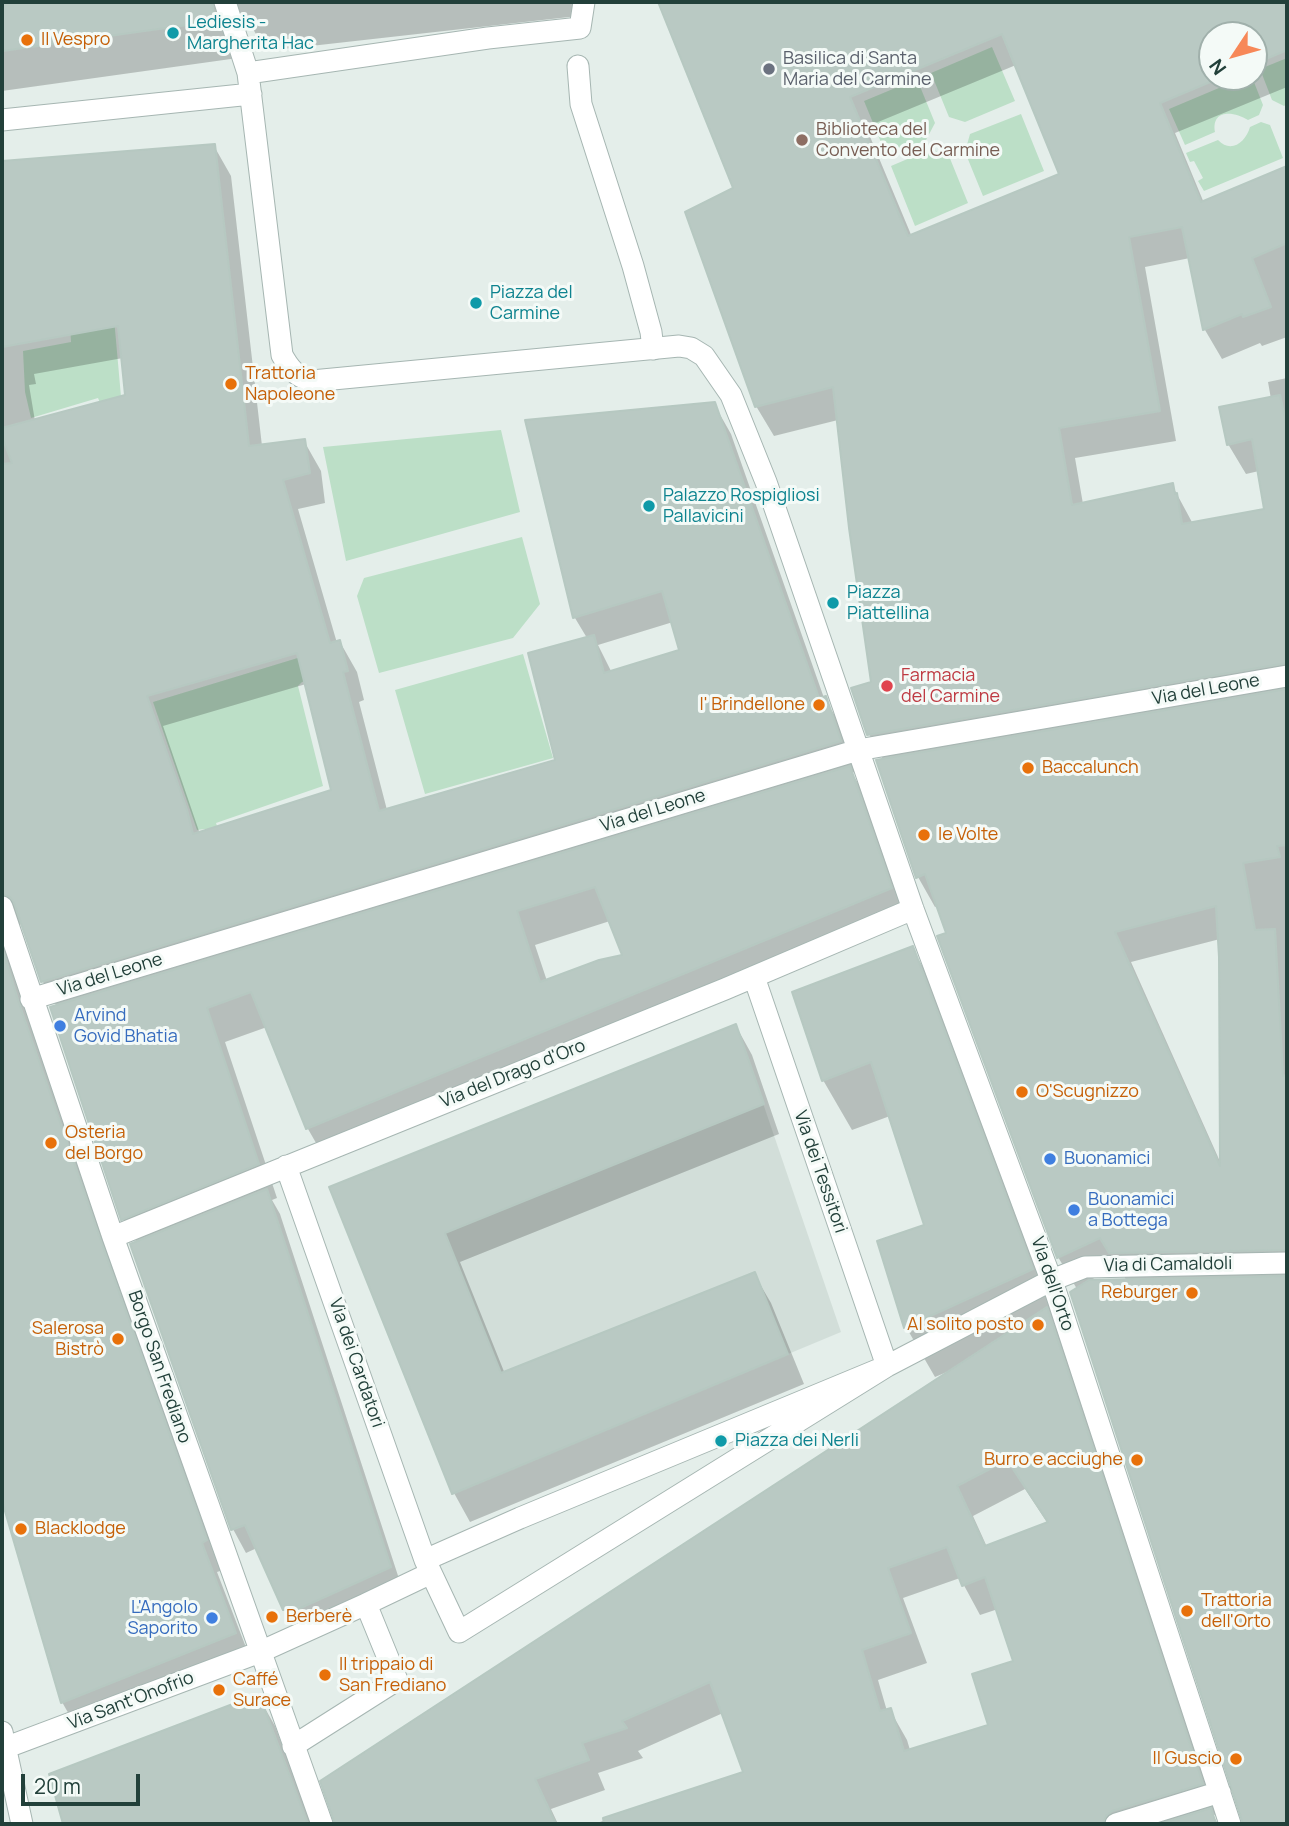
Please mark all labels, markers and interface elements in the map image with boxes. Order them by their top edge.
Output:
place label: Lediesis - Margherita Hac [187,12,314,54]
north arrow [1198,21,1268,91]
marker: Lediesis - Margherita Hac [165,25,181,41]
place label: Il Vespro [41,29,110,51]
marker: Il Vespro [19,32,35,48]
place label: Basilica di Santa Maria del Carmine [783,48,931,90]
text: N [1203,54,1232,80]
marker: Basilica di Santa Maria del Carmine [761,61,777,77]
place label: Biblioteca del Convento del Carmine [816,119,1000,162]
marker: Biblioteca del Convento del Carmine [794,132,810,148]
place label: Piazza del Carmine [490,282,573,324]
marker: Piazza del Carmine [468,295,484,311]
place label: Trattoria Napoleone [245,363,335,406]
marker: Trattoria Napoleone [223,376,239,392]
place label: Palazzo Rospigliosi Pallavicini [663,485,820,528]
marker: Palazzo Rospigliosi Pallavicini [641,498,657,514]
place label: Piazza Piattellina [847,582,929,624]
marker: Piazza Piattellina [825,595,841,611]
place label: Farmacia del Carmine [901,665,1000,708]
street label: Via del Leone [1151,670,1261,710]
marker: Farmacia del Carmine [879,678,895,694]
place label: I' Brindellone [700,694,805,716]
marker: I' Brindellone [811,697,827,713]
place label: Baccalunch [1042,757,1139,779]
marker: Baccalunch [1020,760,1036,776]
street label: Via del Leone [598,785,708,837]
place label: le Volte [938,824,998,846]
marker: le Volte [916,827,932,843]
street label: Via del Leone [55,949,165,1001]
place label: Arvind Govid Bhatia [74,1005,178,1048]
marker: Arvind Govid Bhatia [52,1018,68,1034]
street label: Via del Drago d'Oro [437,1035,589,1113]
place label: O'Scugnizzo [1036,1081,1139,1103]
marker: O'Scugnizzo [1014,1084,1030,1100]
street label: Via dei Tessitori [789,1108,851,1236]
place label: Osteria del Borgo [65,1122,143,1164]
marker: Osteria del Borgo [43,1135,59,1151]
place label: Buonamici [1064,1148,1150,1170]
marker: Buonamici [1042,1151,1058,1167]
place label: Buonamici a Bottega [1088,1189,1174,1232]
marker: Buonamici a Bottega [1066,1202,1082,1218]
street label: Via dell'Orto [1026,1234,1078,1334]
street label: Via di Camaldoli [1103,1253,1233,1277]
place label: Reburger [1101,1282,1178,1304]
marker: Reburger [1184,1285,1200,1301]
street label: Borgo San Frediano [123,1288,195,1446]
street label: Via dei Cardatori [324,1296,388,1430]
place label: Al solito posto [907,1314,1024,1336]
marker: Al solito posto [1030,1317,1046,1333]
place label: Salerosa Bistrò [32,1318,104,1360]
marker: Salerosa Bistrò [110,1331,126,1347]
place label: Piazza dei Nerli [735,1430,859,1452]
marker: Piazza dei Nerli [713,1433,729,1449]
place label: Burro e acciughe [984,1449,1123,1471]
marker: Burro e acciughe [1129,1452,1145,1468]
place label: Blacklodge [35,1518,126,1540]
marker: Blacklodge [13,1521,29,1537]
place label: Trattoria dell'Orto [1201,1590,1272,1632]
place label: L'Angolo Saporito [127,1597,198,1640]
marker: Trattoria dell'Orto [1179,1603,1195,1619]
place label: Berberè [286,1606,352,1628]
marker: Berberè [264,1609,280,1625]
marker: L'Angolo Saporito [204,1610,220,1626]
place label: Il trippaio di San Frediano [339,1654,446,1696]
street label: Via Sant'Onofrio [65,1667,197,1735]
marker: Il trippaio di San Frediano [317,1667,333,1683]
place label: Caffé Surace [233,1669,291,1712]
marker: Caffé Surace [211,1682,227,1698]
place label: Il Guscio [1153,1748,1222,1770]
marker: Il Guscio [1228,1751,1244,1767]
scale bar [24,1759,144,1803]
text: 20 m [34,1772,81,1800]

